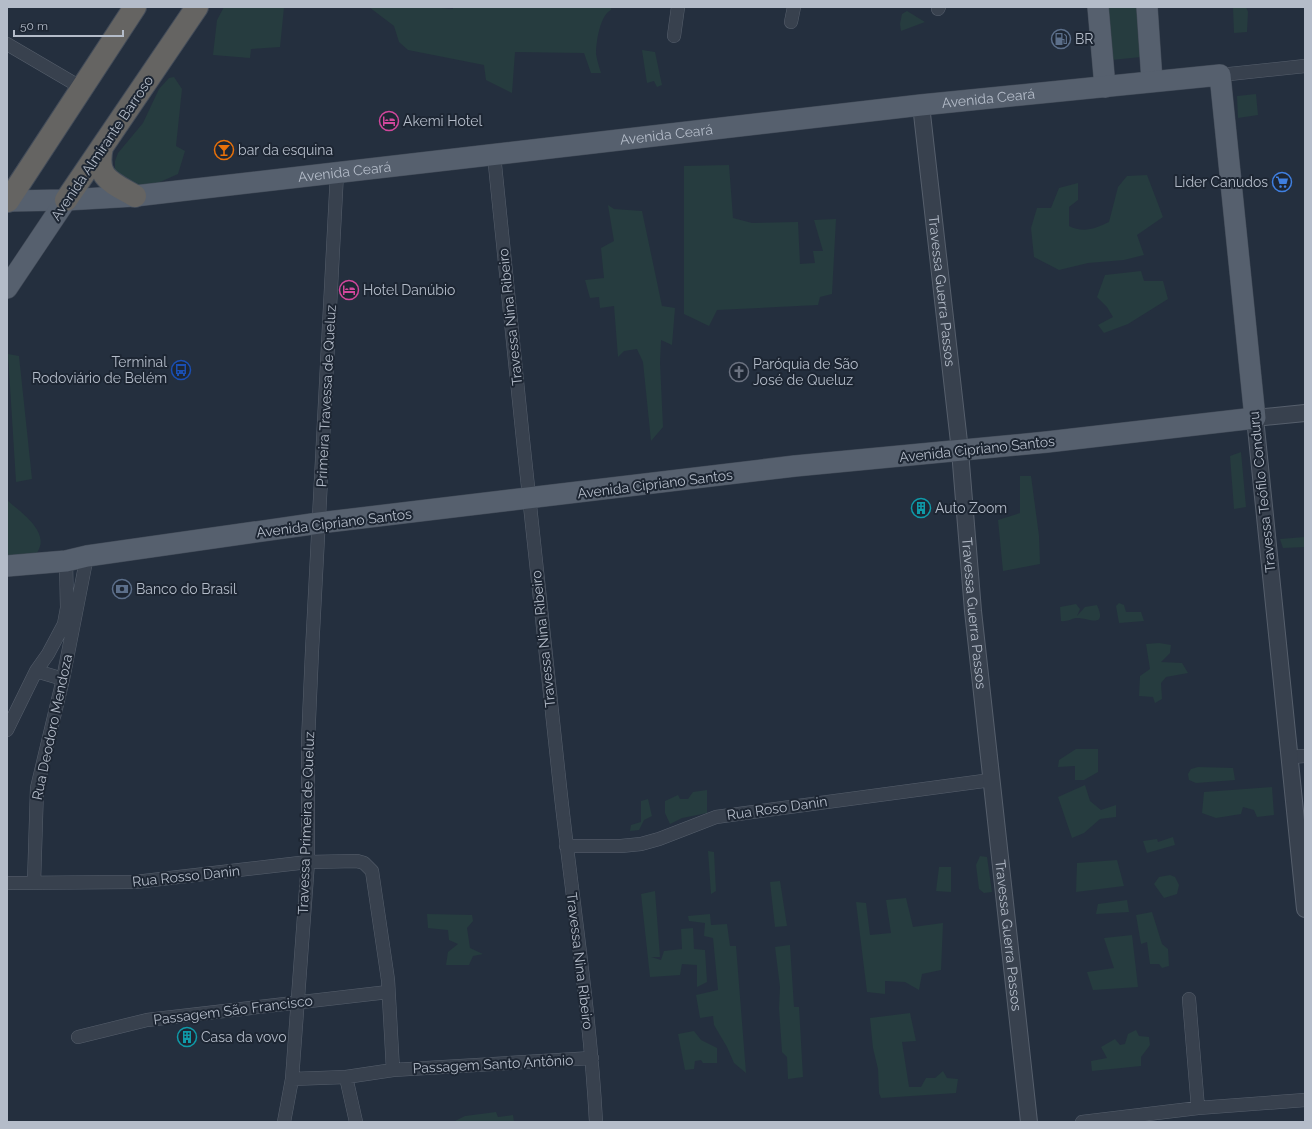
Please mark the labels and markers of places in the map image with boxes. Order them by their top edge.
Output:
fuel station icon: BR [1050,28,1072,50]
place label: BR [1075,31,1093,47]
hotel icon: Akemi Hotel [378,110,400,132]
place label: Akemi Hotel [403,113,482,129]
bar icon: bar da esquina [213,139,235,161]
place label: bar da esquina [238,142,333,158]
supermarket icon: Lider Canudos [1271,171,1293,193]
place label: Lider Canudos [1174,174,1268,190]
hotel icon: Hotel Danúbio [338,279,360,301]
place label: Hotel Danúbio [363,282,455,298]
place label: Terminal Rodoviário de Belém [32,354,167,386]
place label: Paróquia de São José de Queluz [753,356,858,388]
bus stop icon: Terminal Rodoviário de Belém [170,359,192,381]
church icon: Paróquia de São José de Queluz [728,361,750,383]
building icon: Auto Zoom [910,497,932,519]
place label: Auto Zoom [935,500,1007,516]
bank icon: Banco do Brasil [111,578,133,600]
place label: Banco do Brasil [136,581,237,597]
building icon: Casa da vovo [176,1026,198,1048]
place label: Casa da vovo [201,1029,287,1045]

